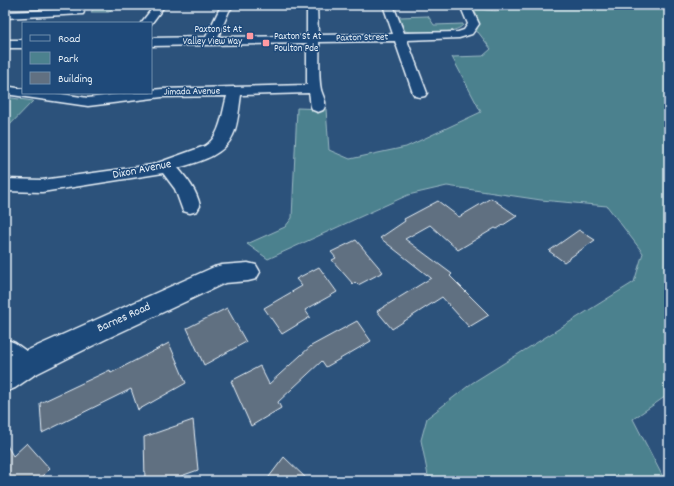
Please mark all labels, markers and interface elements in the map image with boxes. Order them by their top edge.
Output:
legend [22,22,152,94]
place label: Paxton St At Valley View Way [183,23,243,49]
place label: Paxton St At Poulton Pde [274,30,322,56]
text: Road [58,31,80,48]
marker: Paxton St At Valley View Way [245,31,255,41]
street label: Paxton Street [336,31,389,45]
marker: Paxton St At Poulton Pde [261,38,271,48]
text: Park [58,51,79,68]
text: Building [58,71,93,88]
street label: Jimada Avenue [164,85,221,99]
street label: Dixon Avenue [111,156,173,184]
street label: Barnes Road [95,299,153,337]

